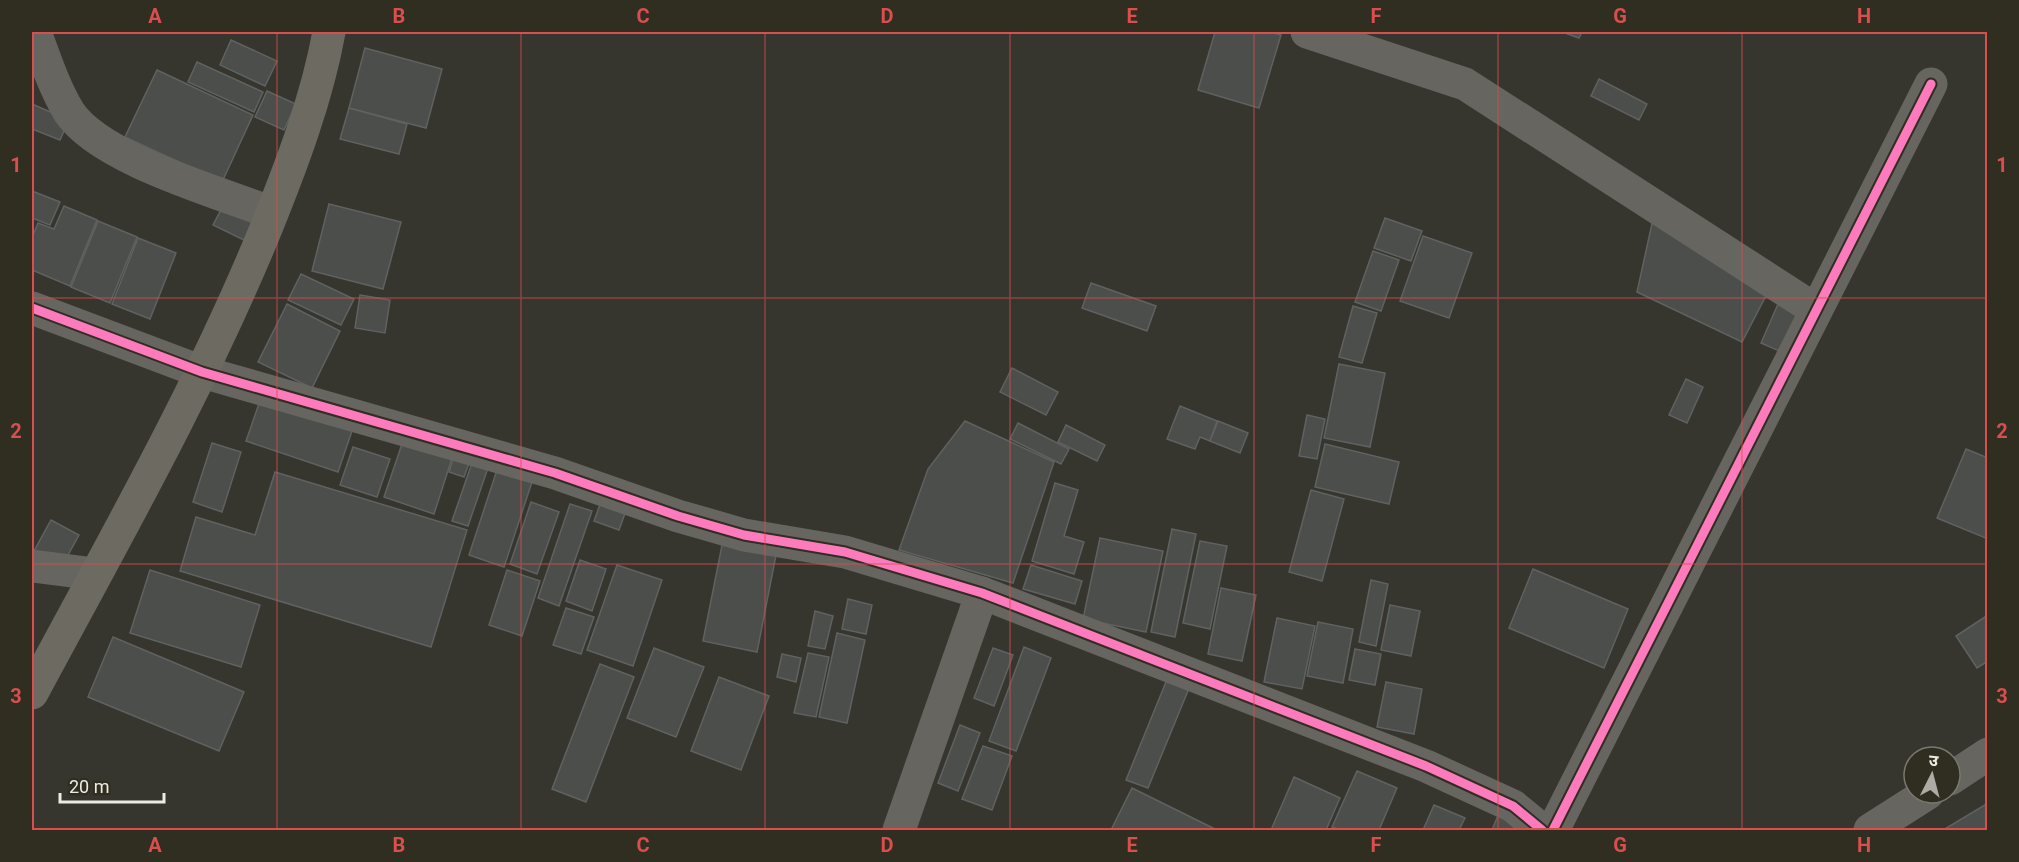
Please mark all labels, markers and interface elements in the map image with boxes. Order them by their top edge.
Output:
text: A [148,4,162,28]
text: B [393,4,405,28]
text: C [636,4,650,28]
text: D [881,4,894,28]
text: E [1126,4,1138,28]
text: F [1371,4,1382,28]
text: G [1613,4,1627,28]
text: H [1857,4,1871,28]
text: 1 [10,153,22,177]
text: 1 [1996,153,2008,177]
text: 2 [10,419,22,443]
text: 2 [1996,419,2008,443]
text: 3 [10,684,22,708]
text: 3 [1996,684,2008,708]
north arrow [1902,745,1962,805]
text: उ [1928,751,1940,771]
scale bar [60,766,164,804]
text: 20 m [69,776,109,797]
text: A [148,833,162,857]
text: B [393,833,405,857]
text: C [636,833,650,857]
text: D [881,833,894,857]
text: E [1126,833,1138,857]
text: F [1371,833,1382,857]
text: G [1613,833,1627,857]
text: H [1857,833,1871,857]

